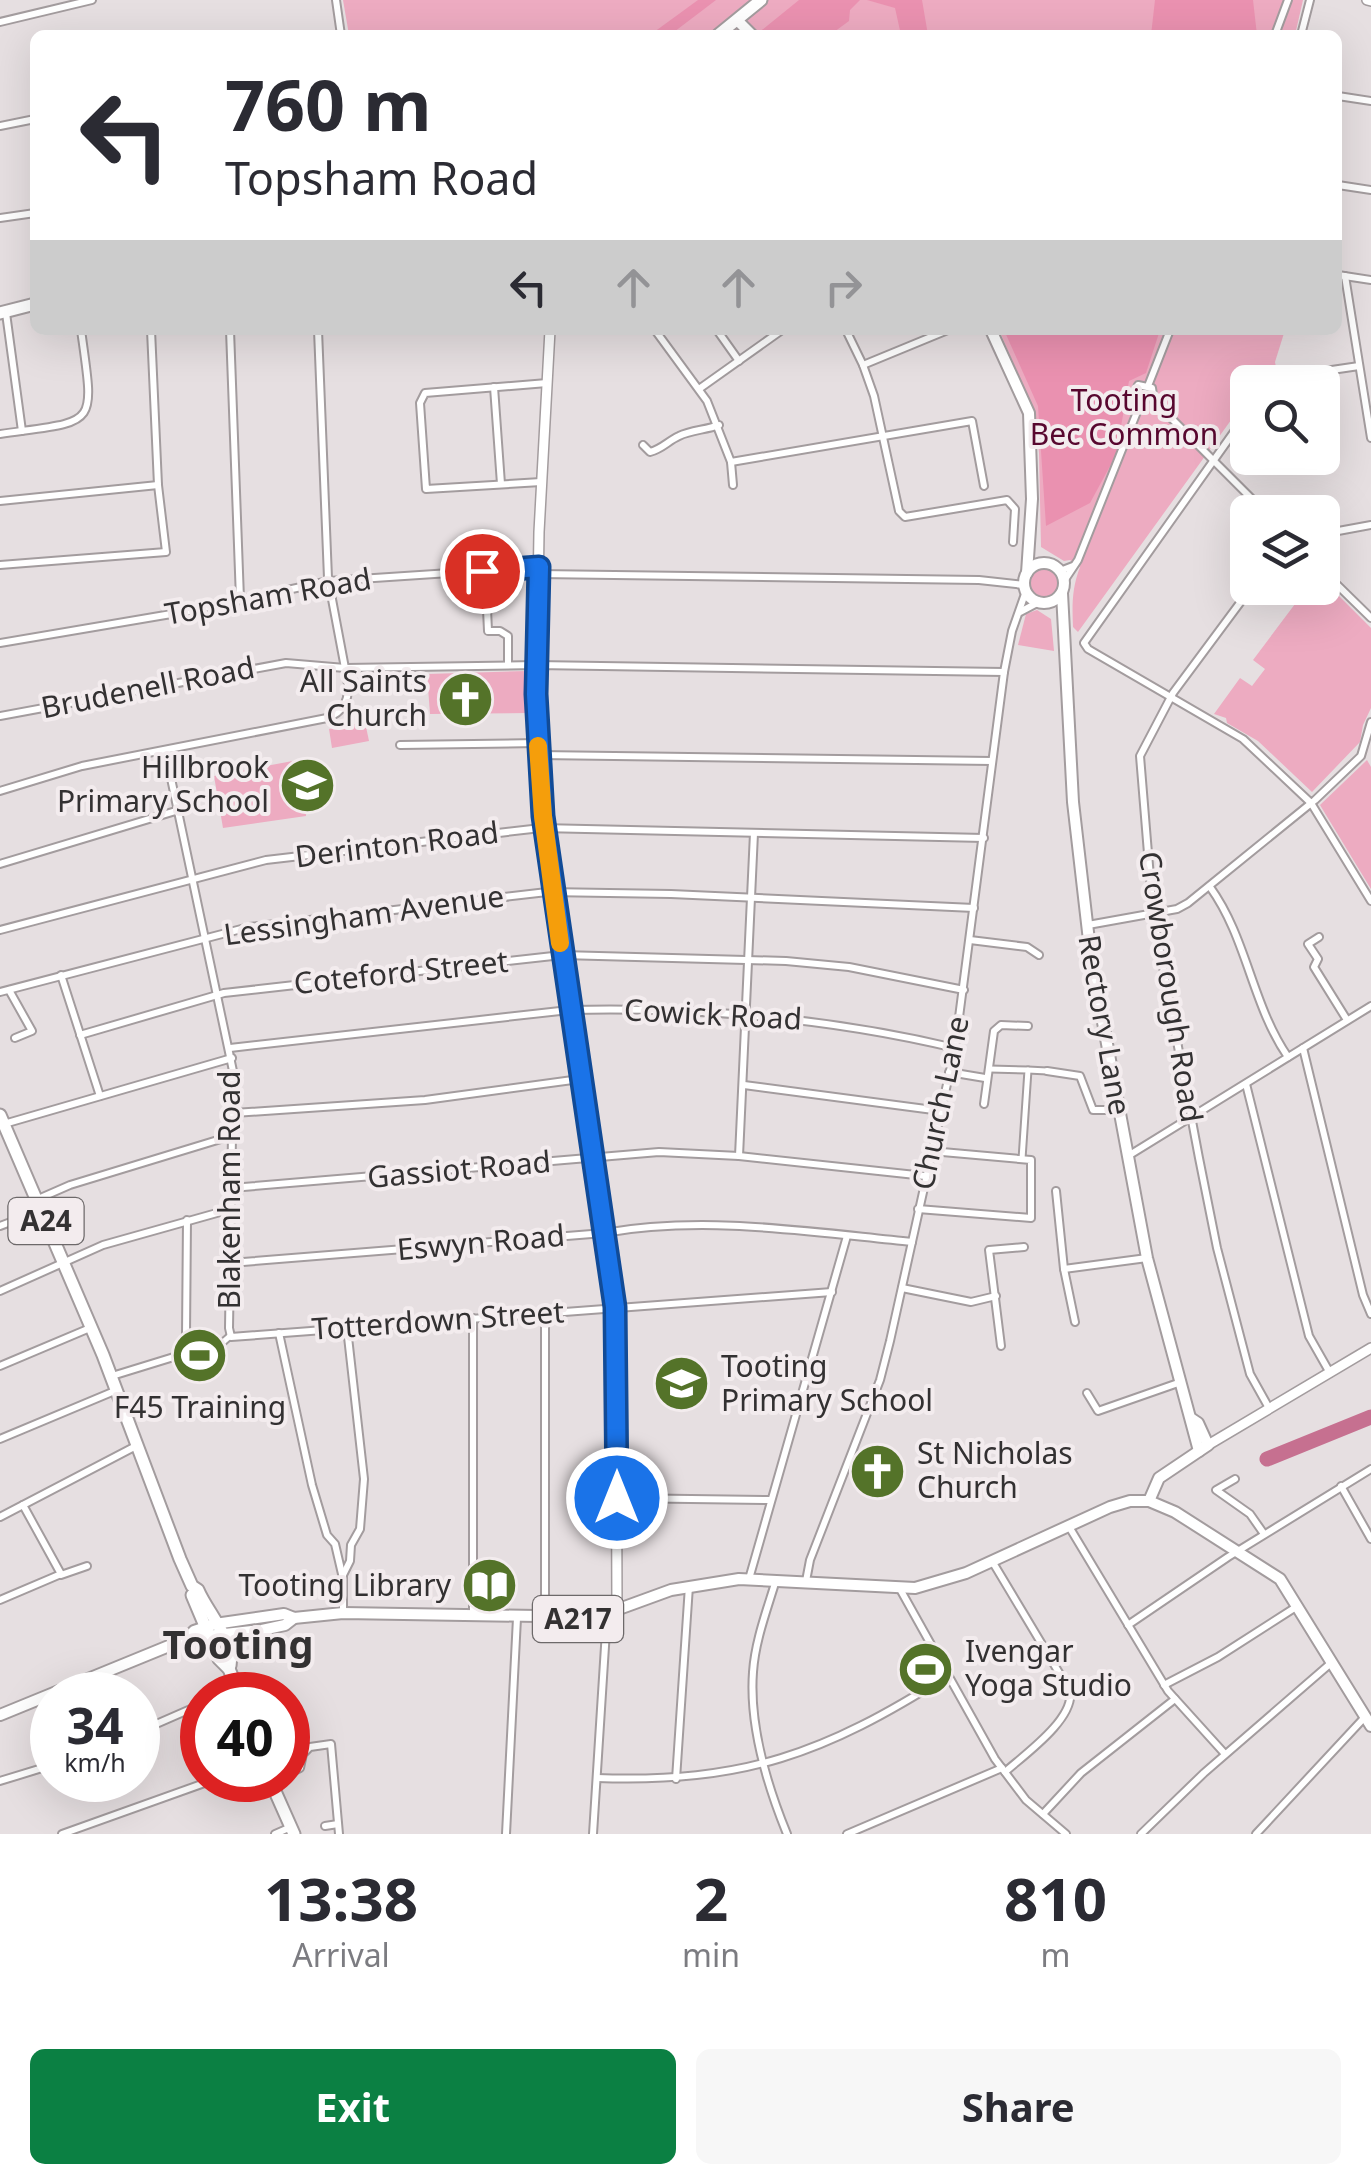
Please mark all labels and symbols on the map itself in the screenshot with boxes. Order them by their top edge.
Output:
park label: Tooting Bec Common [1030,379,1218,454]
pin [440,529,525,614]
street label: Topsham Road [161,557,374,634]
street label: Brudenell Road [37,646,258,727]
place label: All Saints Church [300,660,427,735]
church icon: All Saints Church [436,669,496,729]
place label: Hillbrook Primary School [57,746,269,821]
school or university icon: Hillbrook Primary School [278,755,338,815]
street label: Derinton Road [293,811,501,876]
street label: Crowborough Road [1130,848,1213,1125]
street label: Lessingham Avenue [221,875,507,954]
street label: Rectory Lane [1069,931,1142,1118]
street label: Coteford Street [292,940,510,1003]
street label: Cowick Road [623,988,803,1039]
street label: Church Lane [901,1012,978,1193]
street label: Blakenham Road [208,1071,249,1309]
street label: Gassiot Road [365,1140,552,1197]
road number: A24 [8,1198,84,1244]
street label: Eswyn Road [395,1214,567,1269]
street label: Totterdown Street [310,1290,566,1349]
sports icon: F45 Training [170,1326,230,1386]
place label: Tooting Primary School [721,1345,933,1420]
school or university icon: Tooting Primary School [652,1354,712,1414]
place label: F45 Training [114,1386,286,1427]
place label: St Nicholas Church [917,1432,1073,1507]
church icon: St Nicholas Church [848,1441,908,1501]
position arrow [565,1446,669,1550]
library icon: Tooting Library [460,1556,520,1616]
place label: Tooting Library [239,1564,452,1605]
road number: A217 [533,1596,623,1642]
district label: Tooting [163,1616,313,1671]
place label: Ivengar Yoga Studio [965,1630,1132,1705]
sports icon: Ivengar Yoga Studio [896,1639,956,1699]
speed limit sign: 40 [180,1672,310,1802]

